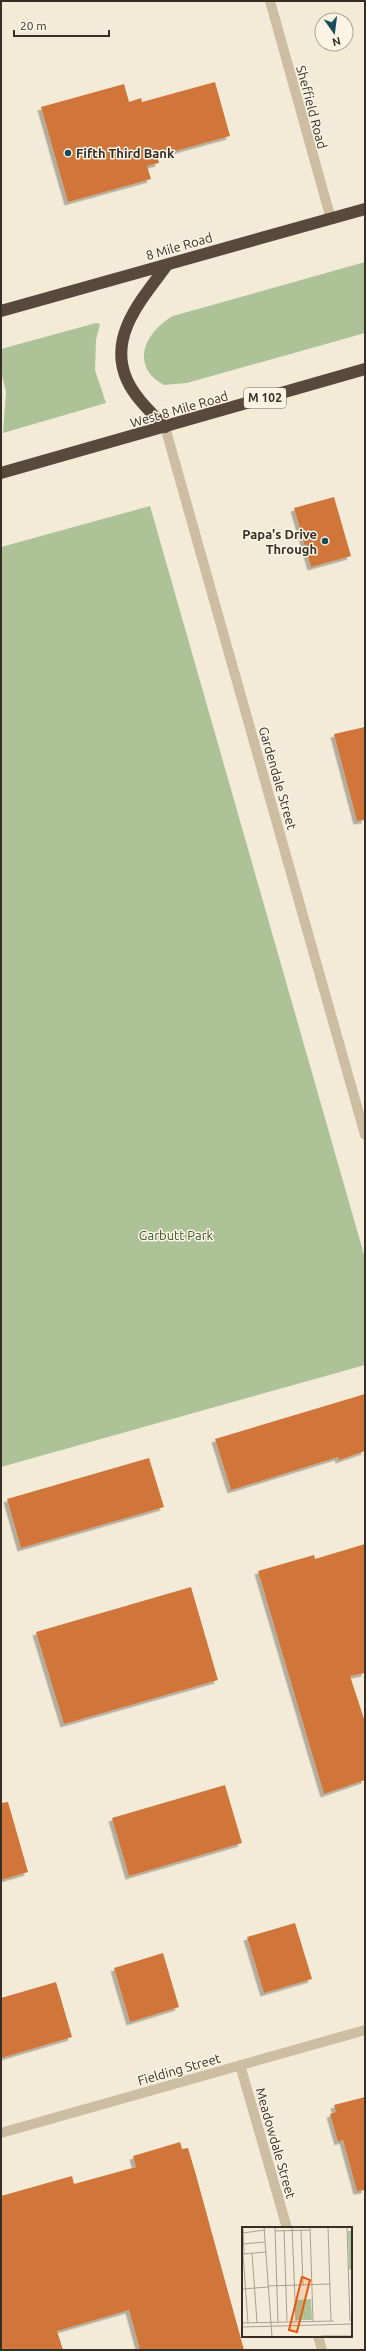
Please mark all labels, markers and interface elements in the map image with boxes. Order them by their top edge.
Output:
scale bar [14,12,109,38]
north arrow [314,12,354,52]
text: 20 m [20,19,47,32]
text: N [331,35,342,49]
street label: Sheffield Road [294,64,330,150]
place label: Fifth Third Bank [76,146,175,160]
marker: Fifth Third Bank [63,148,73,158]
street label: 8 Mile Road [144,230,214,262]
street label: West 8 Mile Road [129,388,229,430]
road number: M 102 [244,388,286,408]
place label: Papa's Drive Through [242,527,317,556]
marker: Papa's Drive Through [320,536,330,546]
street label: Gardendale Street [257,725,299,831]
park label: Garbutt Park [139,1228,214,1242]
street label: Fielding Street [136,2050,222,2088]
street label: Meadowdale Street [253,2086,299,2200]
inset map [242,2227,352,2337]

